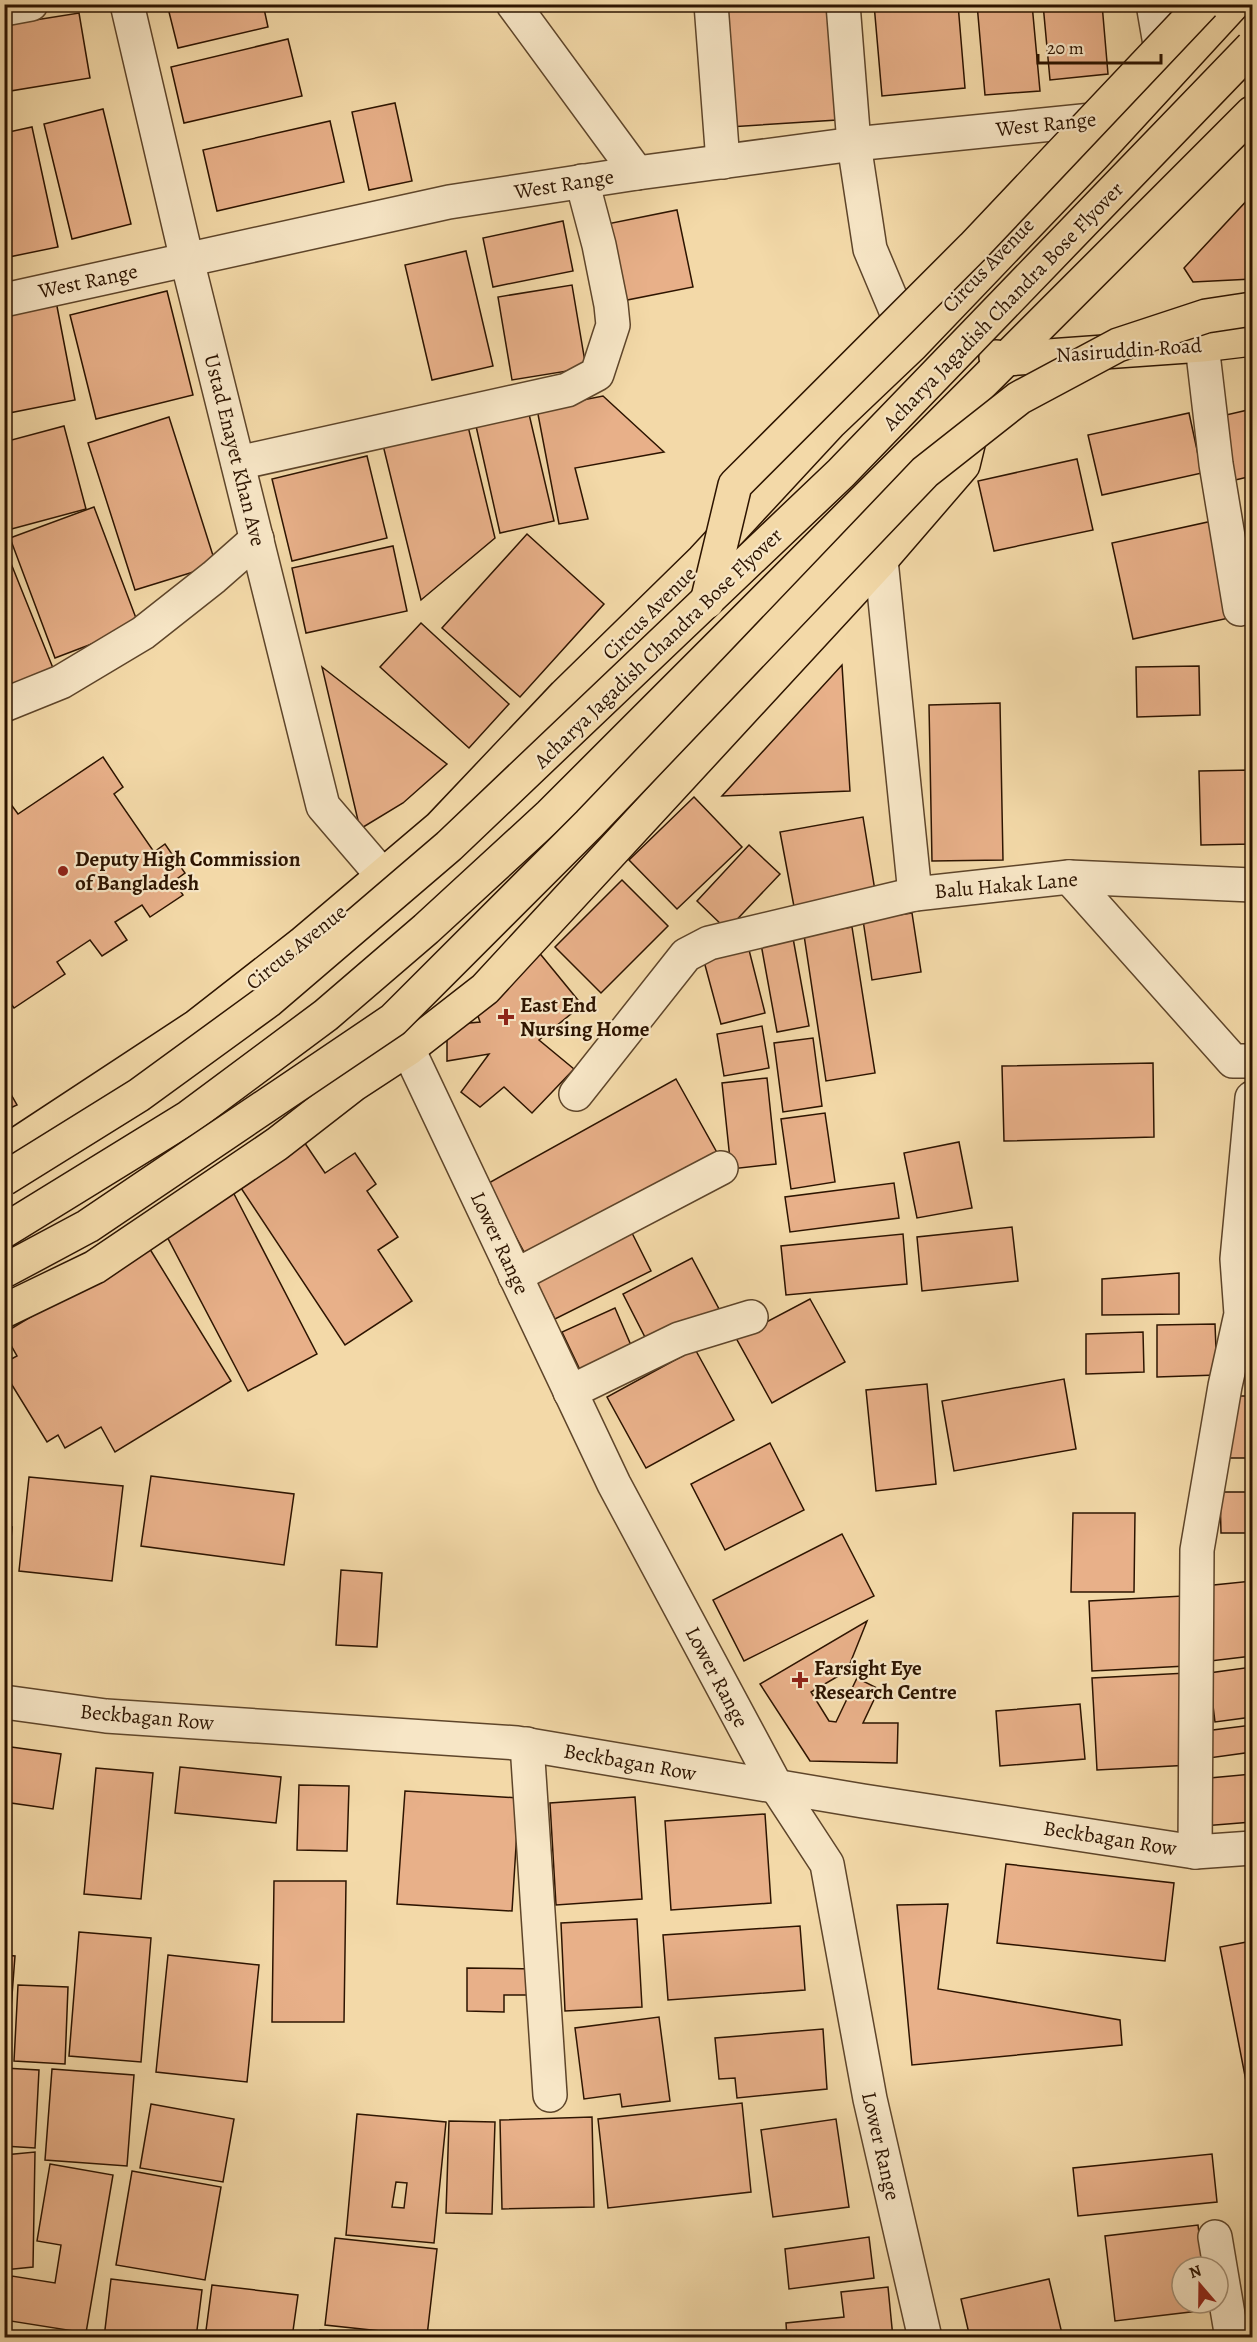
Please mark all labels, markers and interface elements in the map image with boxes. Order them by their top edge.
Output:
scale bar [1038,27,1161,65]
text: 20 m [1047,36,1084,60]
street label: West Range [994,105,1097,143]
street label: West Range [511,162,616,206]
street label: Acharya Jagadish Chandra Bose Flyover [876,176,1130,437]
street label: Circus Avenue [936,211,1040,319]
street label: West Range [35,257,140,305]
street label: Nasiruddin Road [1055,331,1204,369]
street label: Ustad Enayet Khan Ave [198,351,272,549]
street label: Acharya Jagadish Chandra Bose Flyover [527,521,788,775]
street label: Circus Avenue [596,560,702,666]
place label: Deputy High Commission of Bangladesh [75,845,301,897]
marker: Deputy High Commission of Bangladesh [56,864,70,878]
street label: Balu Hakak Lane [933,865,1079,905]
street label: Circus Avenue [240,898,352,996]
place label: East End Nursing Home [520,991,650,1043]
marker: East End Nursing Home [497,1008,515,1026]
street label: Lower Range [464,1187,536,1299]
street label: Lower Range [679,1622,755,1732]
place label: Farsight Eye Research Centre [814,1654,957,1706]
marker: Farsight Eye Research Centre [791,1671,809,1689]
street label: Beckbagan Row [79,1697,215,1737]
street label: Beckbagan Row [561,1737,699,1787]
street label: Beckbagan Row [1041,1814,1179,1862]
street label: Lower Range [855,2089,907,2203]
north arrow [1170,2255,1230,2315]
text: N [1186,2259,1205,2284]

